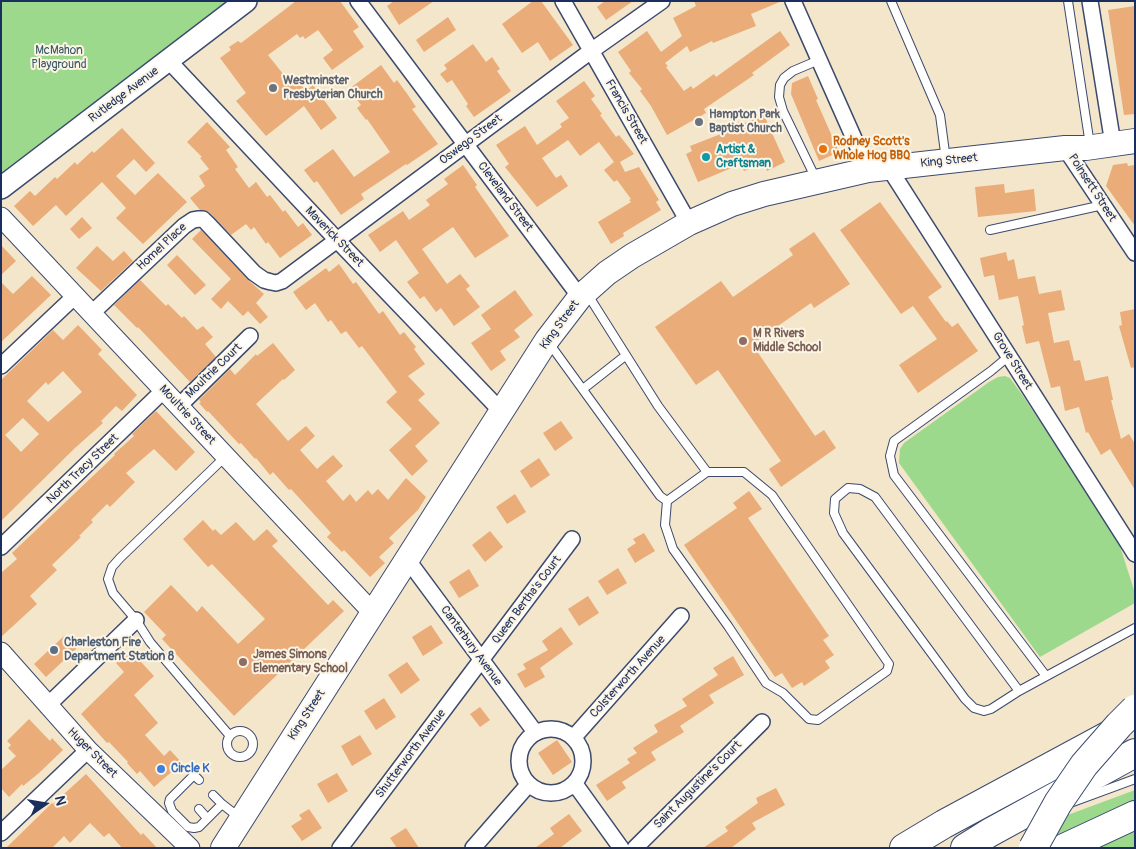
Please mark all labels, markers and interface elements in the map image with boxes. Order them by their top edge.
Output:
park label: McMahon Playground [31,44,87,72]
street label: Rutledge Avenue [86,64,162,126]
place label: Westminster Presbyterian Church [283,74,383,102]
street label: Francis Street [602,77,650,147]
marker: Westminster Presbyterian Church [267,82,279,94]
place label: Hampton Park Baptist Church [709,108,782,136]
street label: Oswego Street [437,112,505,168]
marker: Hampton Park Baptist Church [693,116,705,128]
place label: Rodney Scott's Whole Hog BBQ [833,135,910,163]
place label: Artist & Craftsman [716,143,771,171]
marker: Rodney Scott's Whole Hog BBQ [817,143,829,155]
marker: Artist & Craftsman [700,151,712,163]
street label: King Street [920,151,978,171]
street label: Poinsett Street [1065,151,1119,225]
street label: Cleveland Street [474,159,536,235]
street label: Maverick Street [302,204,366,270]
street label: Homel Place [134,220,190,274]
street label: King Street [537,298,583,352]
place label: M R Rivers Middle School [753,327,821,355]
street label: Grove Street [989,330,1035,392]
marker: M R Rivers Middle School [737,335,749,347]
street label: Moultrie Court [183,341,245,401]
street label: Moultrie Street [156,382,218,448]
street label: North Tracy Street [44,431,122,507]
street label: Queen Bertha's Court [489,553,565,647]
street label: Canterbury Avenue [437,603,505,689]
street label: Colsterworth Avenue [587,633,669,721]
place label: Charleston Fire Department Station 8 [64,636,174,664]
marker: Charleston Fire Department Station 8 [48,644,60,656]
place label: James Simons Elementary School [253,648,348,676]
marker: James Simons Elementary School [237,656,249,668]
street label: King Street [285,687,329,743]
street label: Shutterworth Avenue [373,707,449,801]
street label: Huger Street [64,725,120,781]
street label: Saint Augustine's Court [651,738,745,832]
place label: Circle K [171,762,210,776]
marker: Circle K [155,763,167,775]
north arrow [20,779,70,829]
text: N [51,794,69,807]

